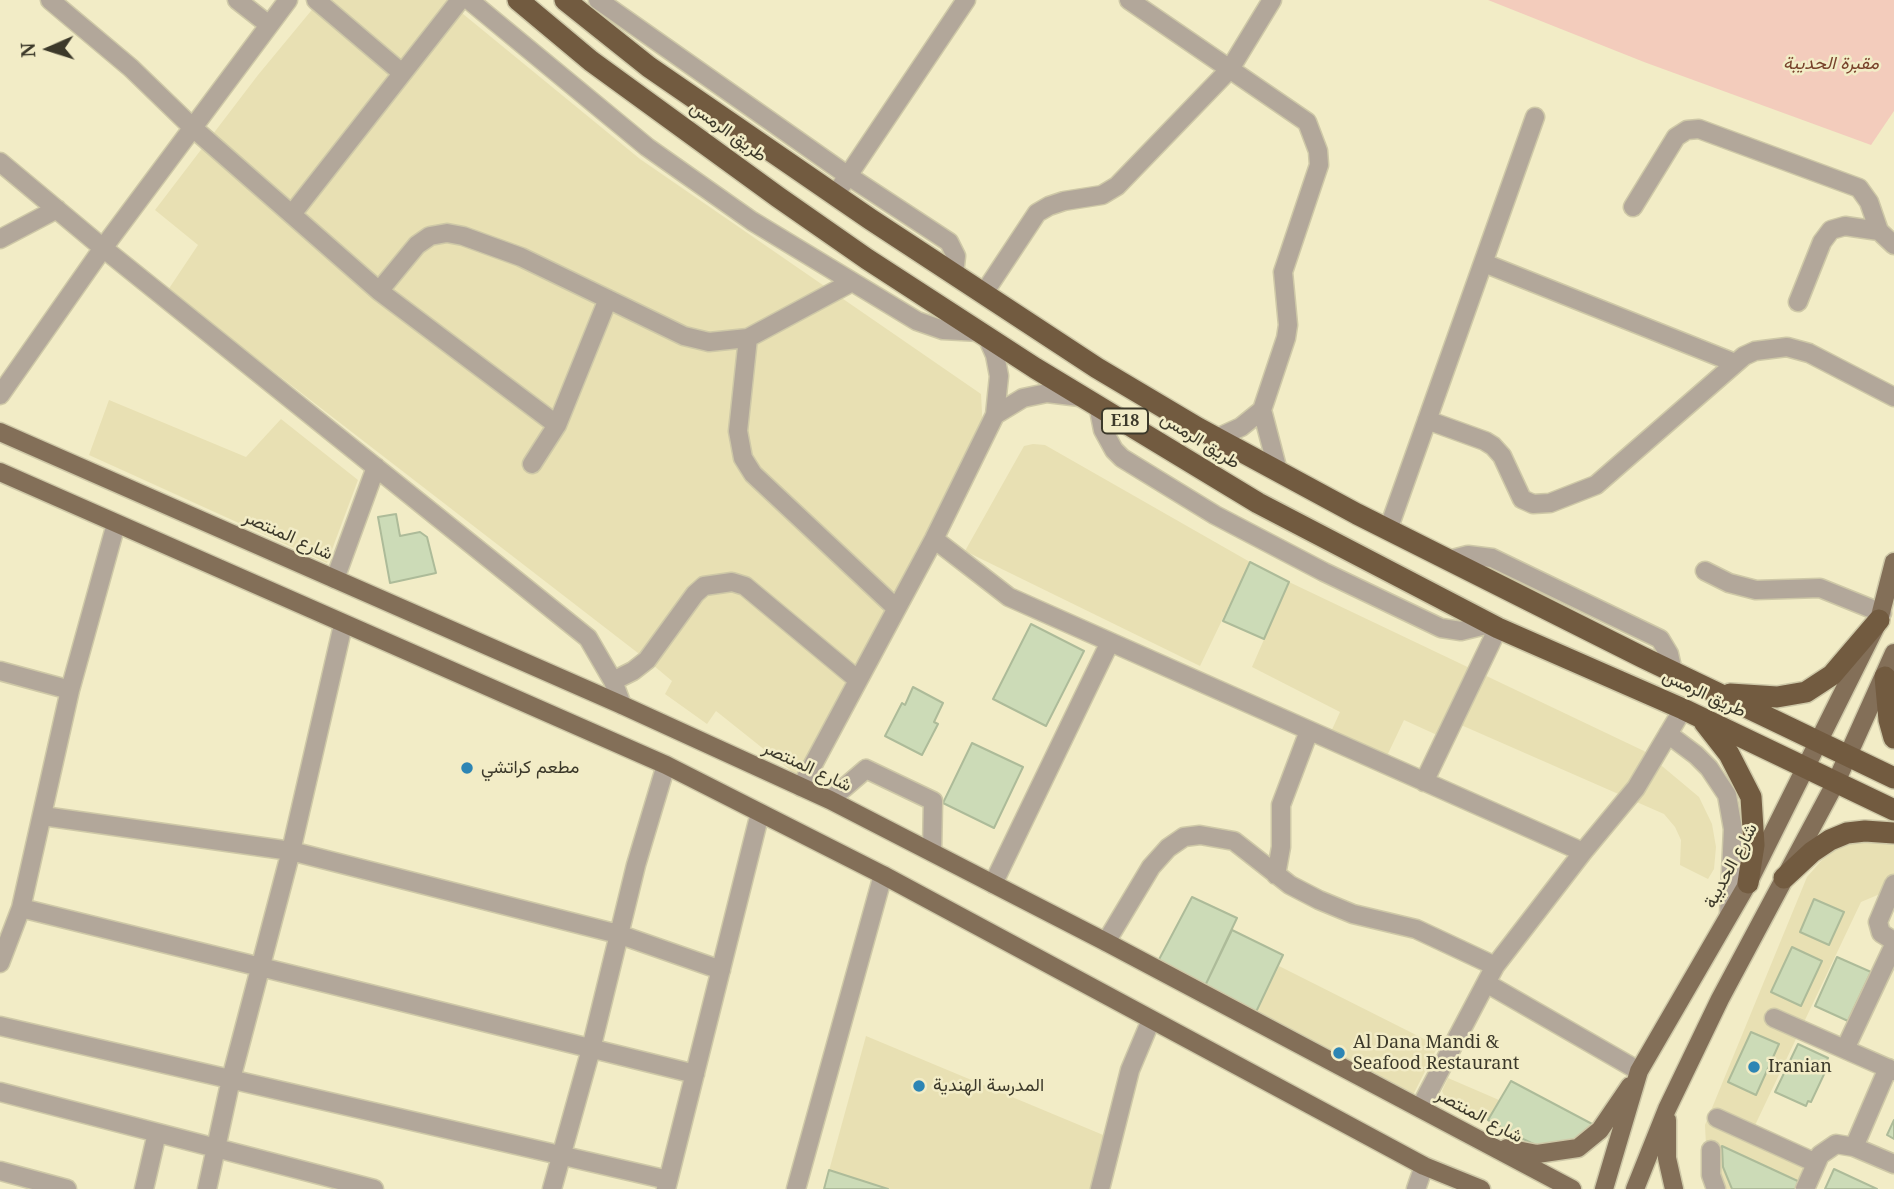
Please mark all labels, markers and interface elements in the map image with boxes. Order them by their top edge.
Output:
north arrow [14,14,84,84]
text: N [15,42,41,58]
park label: مقبرة الحديبة [1783,53,1879,75]
street label: طريق الرمس [685,97,771,167]
road number: E18 [1102,408,1148,434]
street label: طريق الرمس [1156,408,1244,474]
street label: شارع المنتصر [240,507,336,565]
street label: طريق الرمس [1659,665,1749,723]
street label: شارع المنتصر [759,737,855,797]
place label: مطعم كراتشي [481,757,579,779]
marker: مطعم كراتشي [459,760,475,776]
street label: شارع الحديبة [1700,820,1762,912]
place label: Al Dana Mandi & Seafood Restaurant [1353,1032,1519,1074]
marker: Al Dana Mandi & Seafood Restaurant [1331,1045,1347,1061]
place label: Iranian [1768,1056,1832,1078]
marker: Iranian [1746,1059,1762,1075]
place label: المدرسة الهندية [933,1075,1044,1097]
marker: المدرسة الهندية [911,1078,927,1094]
street label: شارع المنتصر [1432,1084,1526,1148]

